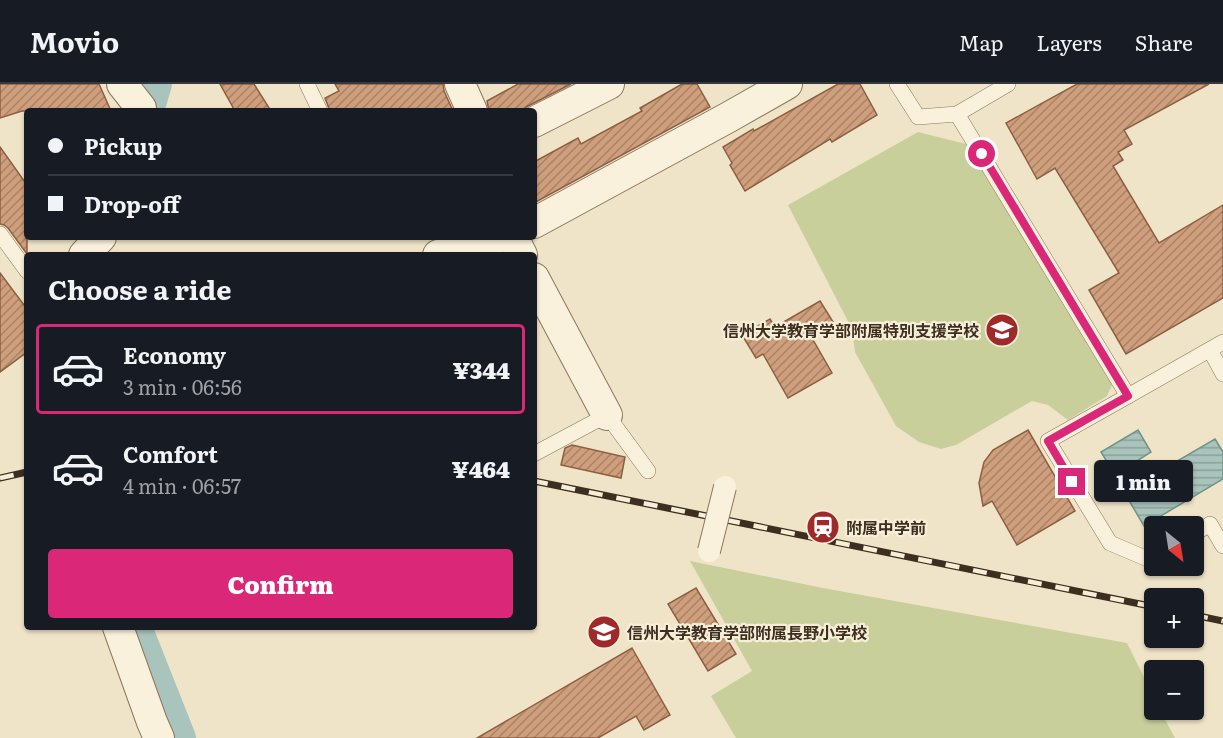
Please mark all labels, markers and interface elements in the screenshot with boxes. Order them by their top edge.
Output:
text: Movio [30,20,119,62]
text: Map [959,26,1004,57]
text: Layers [1037,26,1102,57]
text: Share [1135,26,1193,57]
text: Pickup [84,129,162,162]
route start [968,140,995,167]
text: Drop-off [84,187,180,220]
text: Choose a ride [48,268,231,308]
school or university icon: 信州大学教育学部附属特別支援学校 [984,312,1020,348]
place label: 信州大学教育学部附属特別支援学校 [722,318,979,342]
text: Economy [123,338,226,371]
icon: car [51,342,105,396]
text: ¥344 [453,353,510,386]
text: 3 min · 06:56 [123,371,242,401]
text: Comfort [123,437,218,470]
icon: car [51,441,105,495]
text: ¥464 [452,452,510,485]
callout: 1 min [1093,461,1192,503]
text: 1 min [1116,466,1171,496]
route end [1058,468,1085,495]
text: 4 min · 06:57 [123,470,241,500]
station icon: 附属中学前 [805,509,841,545]
place label: 附属中学前 [846,515,926,539]
north arrow [1144,516,1204,576]
map controls [1144,516,1204,720]
button: Confirm [48,549,513,618]
button: + [1144,588,1204,648]
school or university icon: 信州大学教育学部附属長野小学校 [586,614,622,650]
place label: 信州大学教育学部附属長野小学校 [626,620,867,644]
button: − [1144,660,1204,720]

